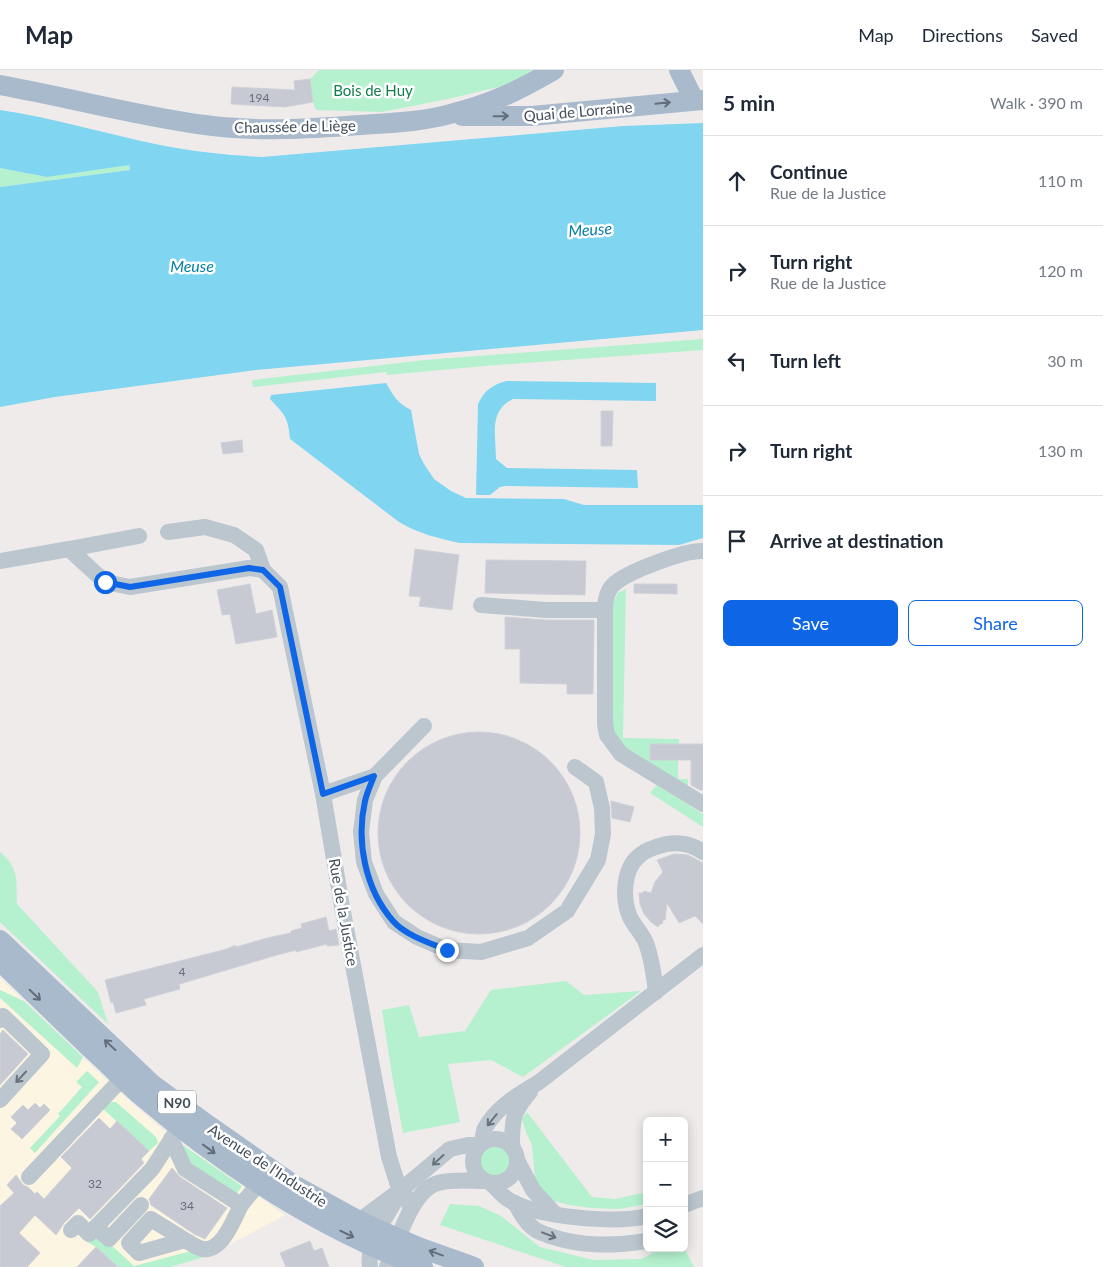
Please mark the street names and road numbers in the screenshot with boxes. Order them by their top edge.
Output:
street label: Quai de Lorraine [523,97,633,125]
street label: Chaussée de Liège [234,116,356,136]
street label: Rue de la Justice [326,857,362,967]
road number: N90 [158,1090,196,1114]
street label: Avenue de l'Industrie [205,1120,331,1210]

